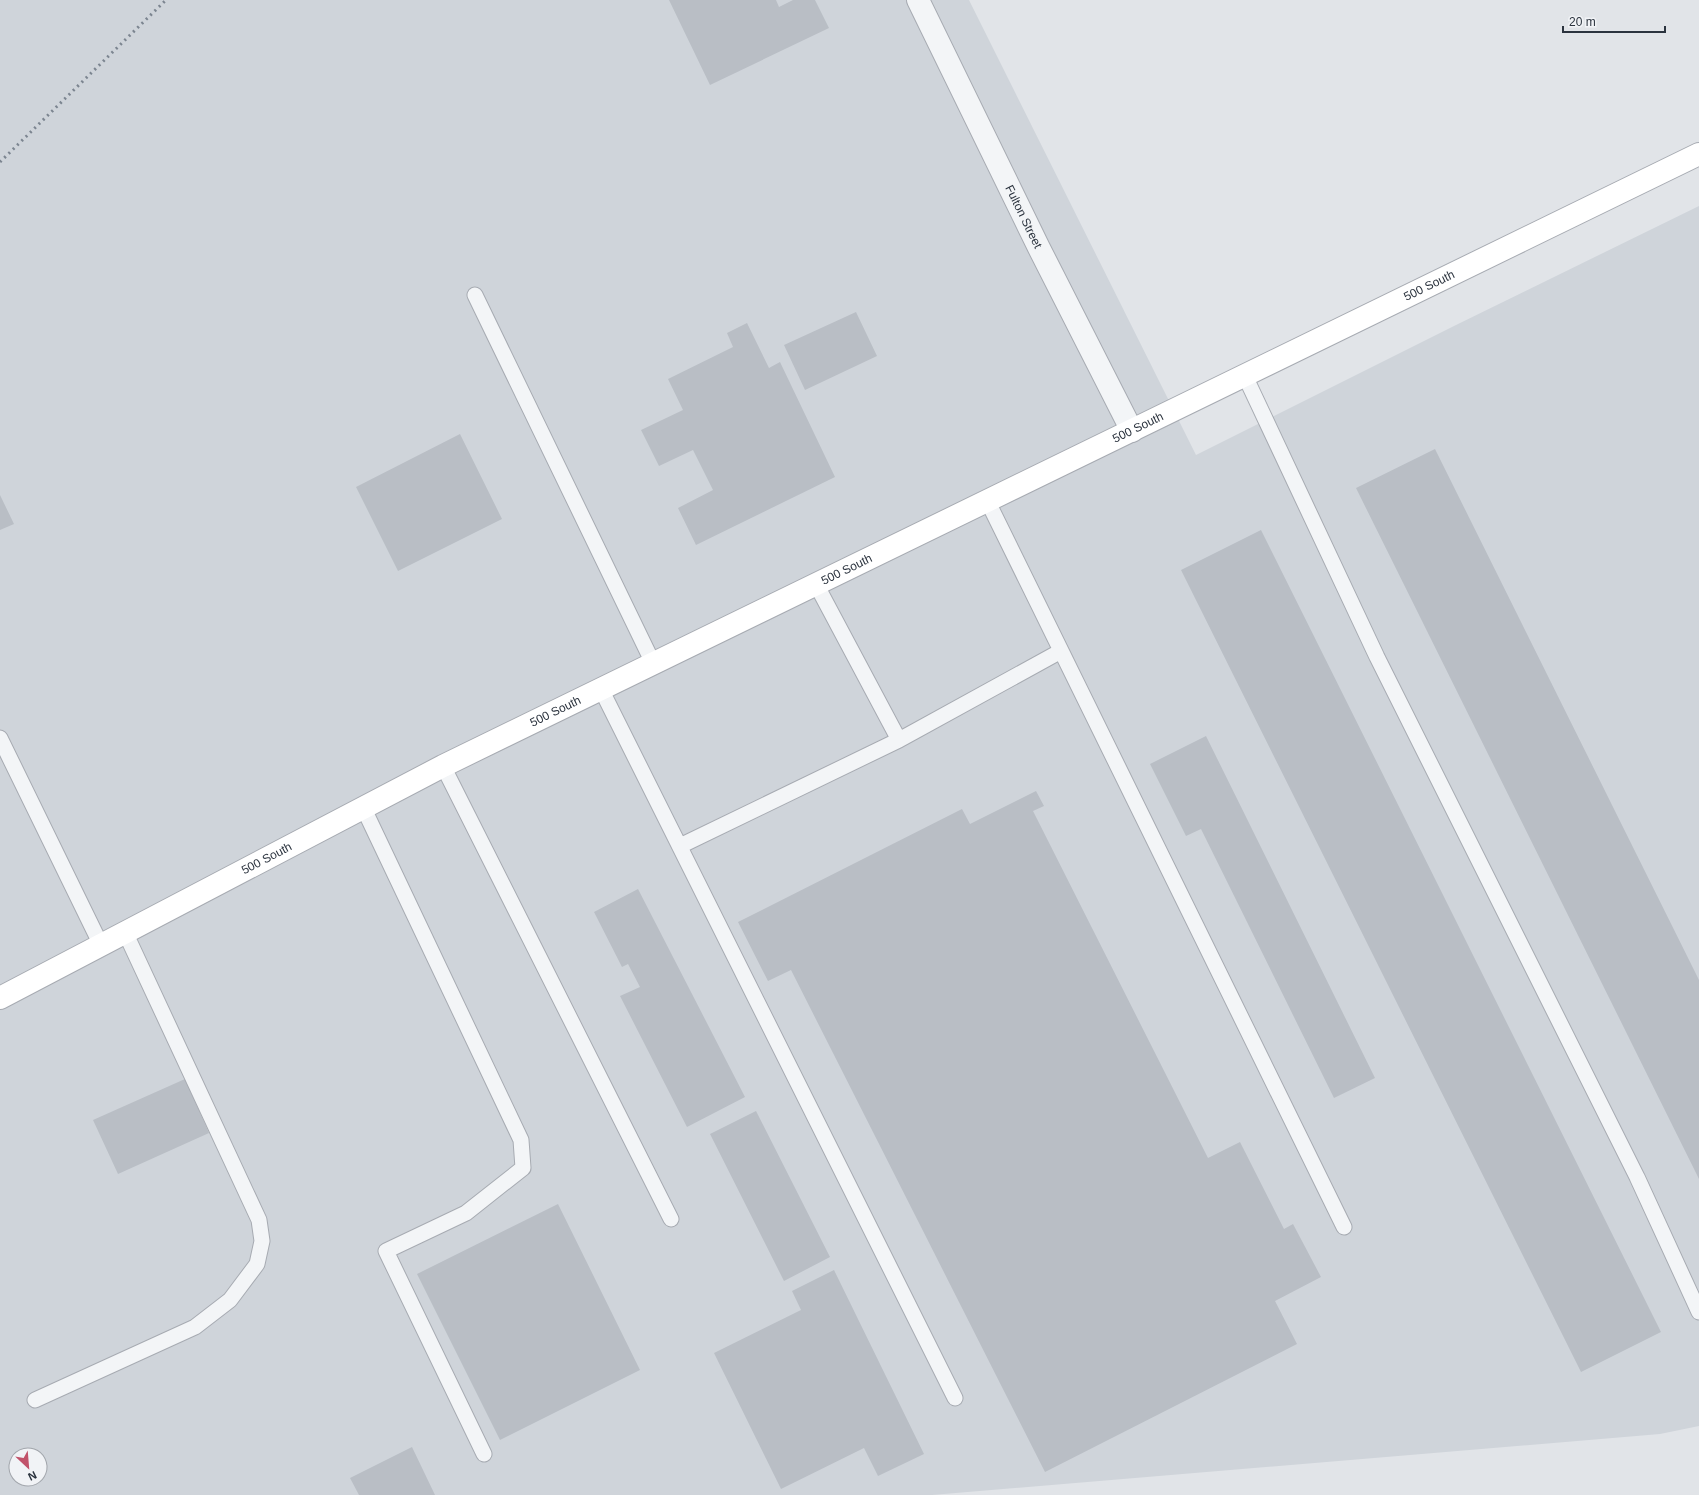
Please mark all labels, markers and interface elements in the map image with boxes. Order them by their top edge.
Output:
scale bar [1563,8,1665,34]
text: 20 m [1569,15,1596,29]
street label: Fulton Street [1002,183,1045,251]
street label: 500 South [1401,267,1457,304]
street label: 500 South [1110,409,1166,446]
street label: 500 South [819,551,874,588]
street label: 500 South [528,693,583,730]
street label: 500 South [239,839,294,877]
north arrow [8,1447,48,1487]
text: N [26,1469,39,1483]

